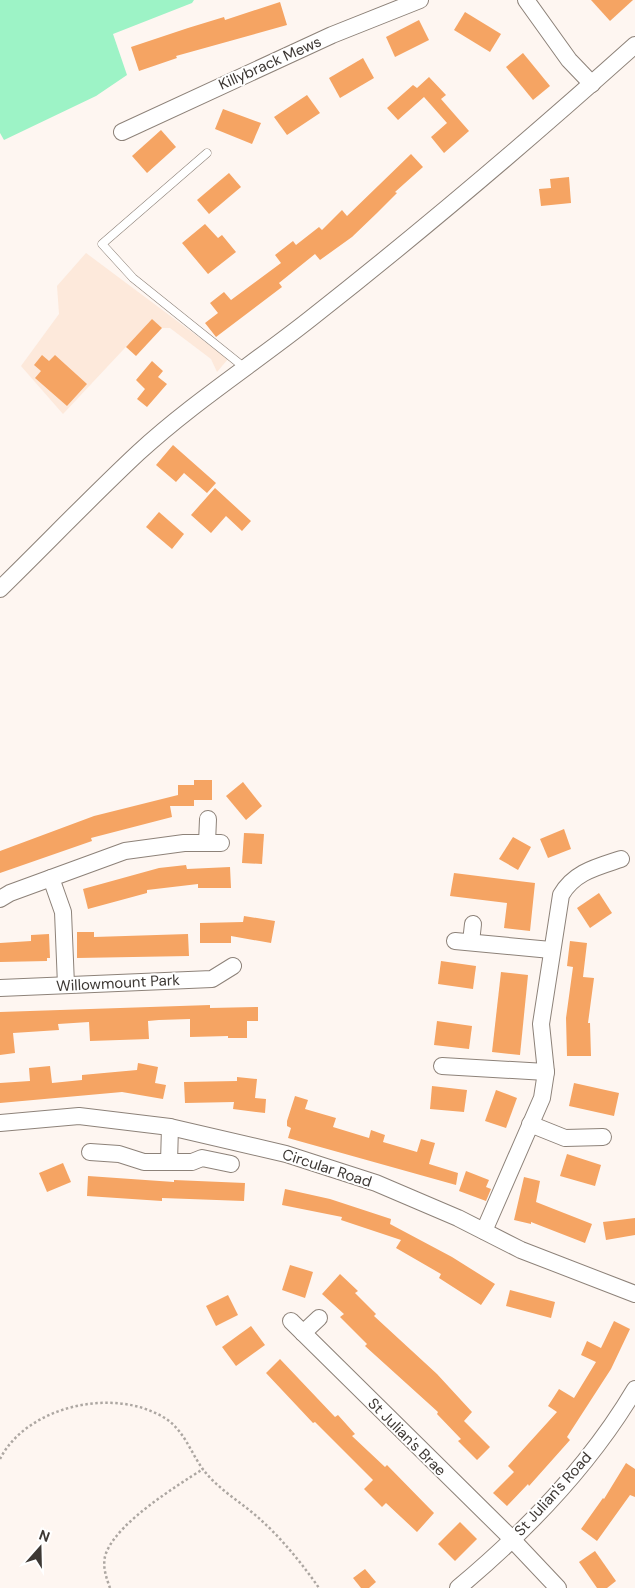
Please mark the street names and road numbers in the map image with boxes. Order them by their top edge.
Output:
street label: Killybrack Mews [215,31,325,95]
street label: Willowmount Park [56,970,181,996]
street label: Circular Road [280,1144,374,1192]
street label: St Julian's Brae [364,1394,450,1480]
street label: St Julian's Road [510,1448,596,1540]

